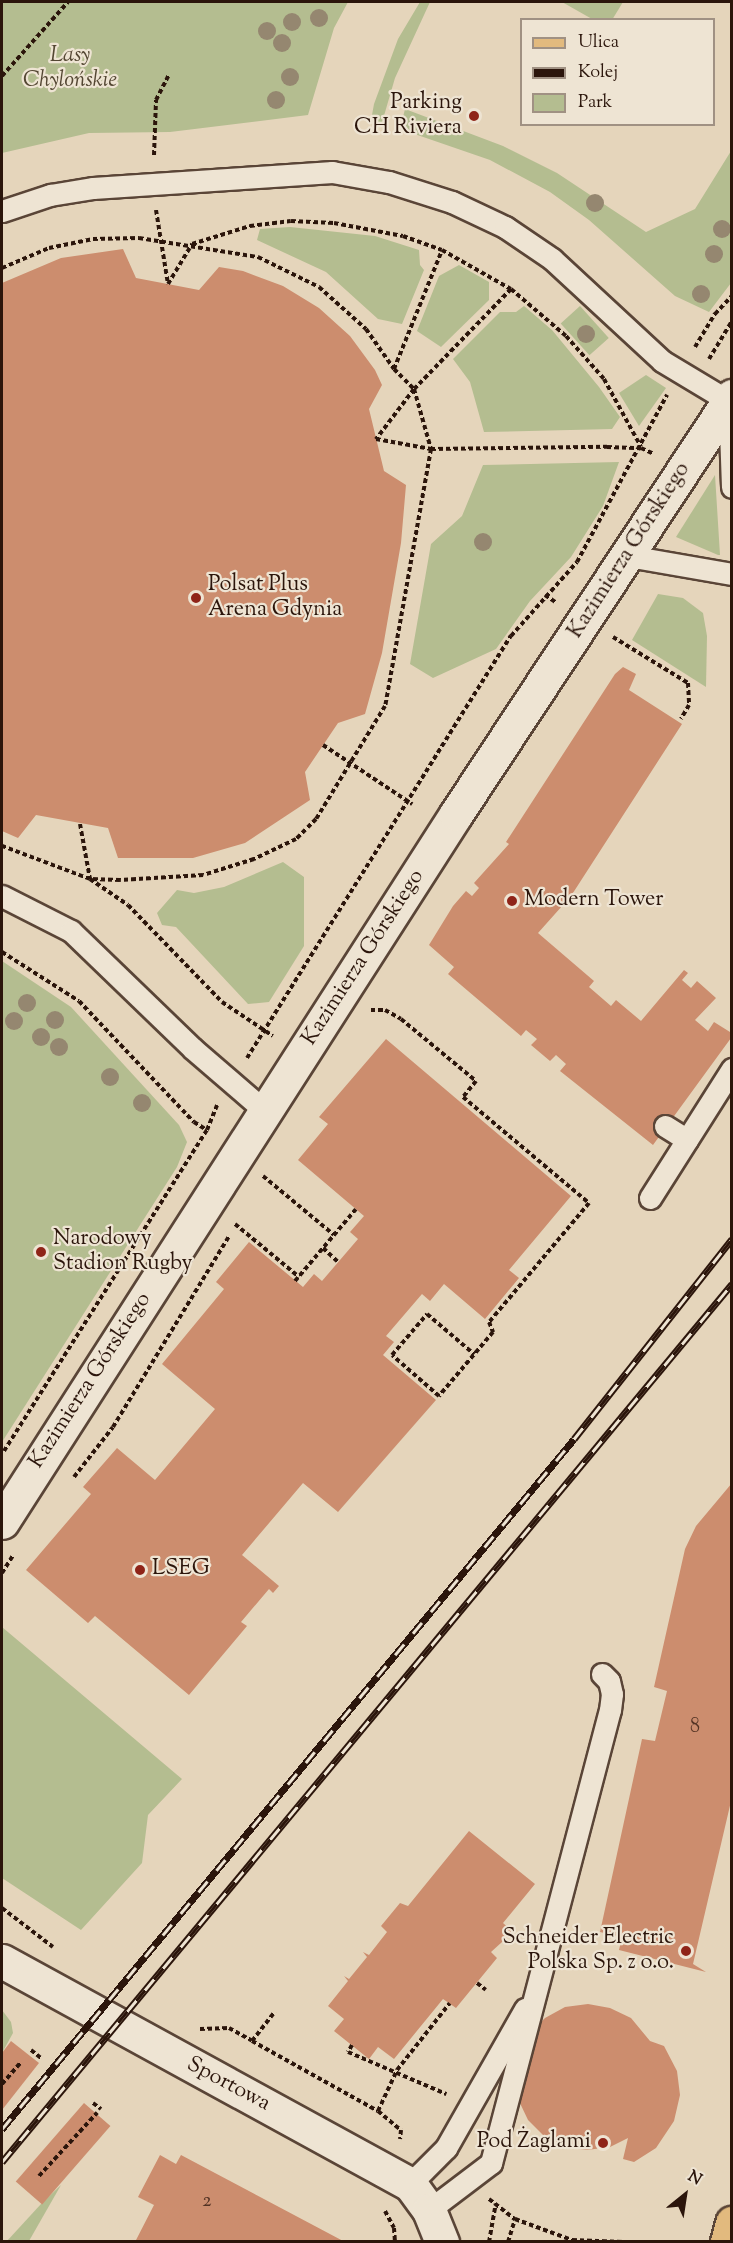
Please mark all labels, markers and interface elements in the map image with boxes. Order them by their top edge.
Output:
legend [520,18,715,126]
text: Ulica [578,30,619,56]
park label: Lasy Chylońskie [23,43,117,94]
text: Kolej [578,60,618,86]
place label: Parking CH Riviera [354,90,462,142]
text: Park [578,90,612,116]
marker: Parking CH Riviera [467,109,481,123]
street label: Kazimierza Górskiego [563,458,697,644]
place label: Polsat Plus Arena Gdynia [208,572,342,624]
marker: Polsat Plus Arena Gdynia [189,591,203,605]
street label: Kazimierza Górskiego [297,865,431,1051]
place label: Modern Tower [524,888,664,914]
marker: Modern Tower [505,894,519,908]
place label: Narodowy Stadion Rugby [53,1226,192,1278]
marker: Narodowy Stadion Rugby [34,1245,48,1259]
street label: Kazimierza Górskiego [24,1288,158,1474]
place label: LSEG [152,1557,210,1583]
marker: LSEG [133,1563,147,1577]
house number: 8 [690,1715,700,1739]
place label: Schneider Electric Polska Sp. z o.o. [502,1925,674,1976]
marker: Schneider Electric Polska Sp. z o.o. [679,1944,693,1958]
street label: Sportowa [182,2052,274,2118]
place label: Pod Żaglami [477,2130,591,2156]
marker: Pod Żaglami [596,2136,610,2150]
north arrow [655,2165,715,2225]
text: N [683,2166,706,2192]
house number: 2 [202,2189,212,2213]

